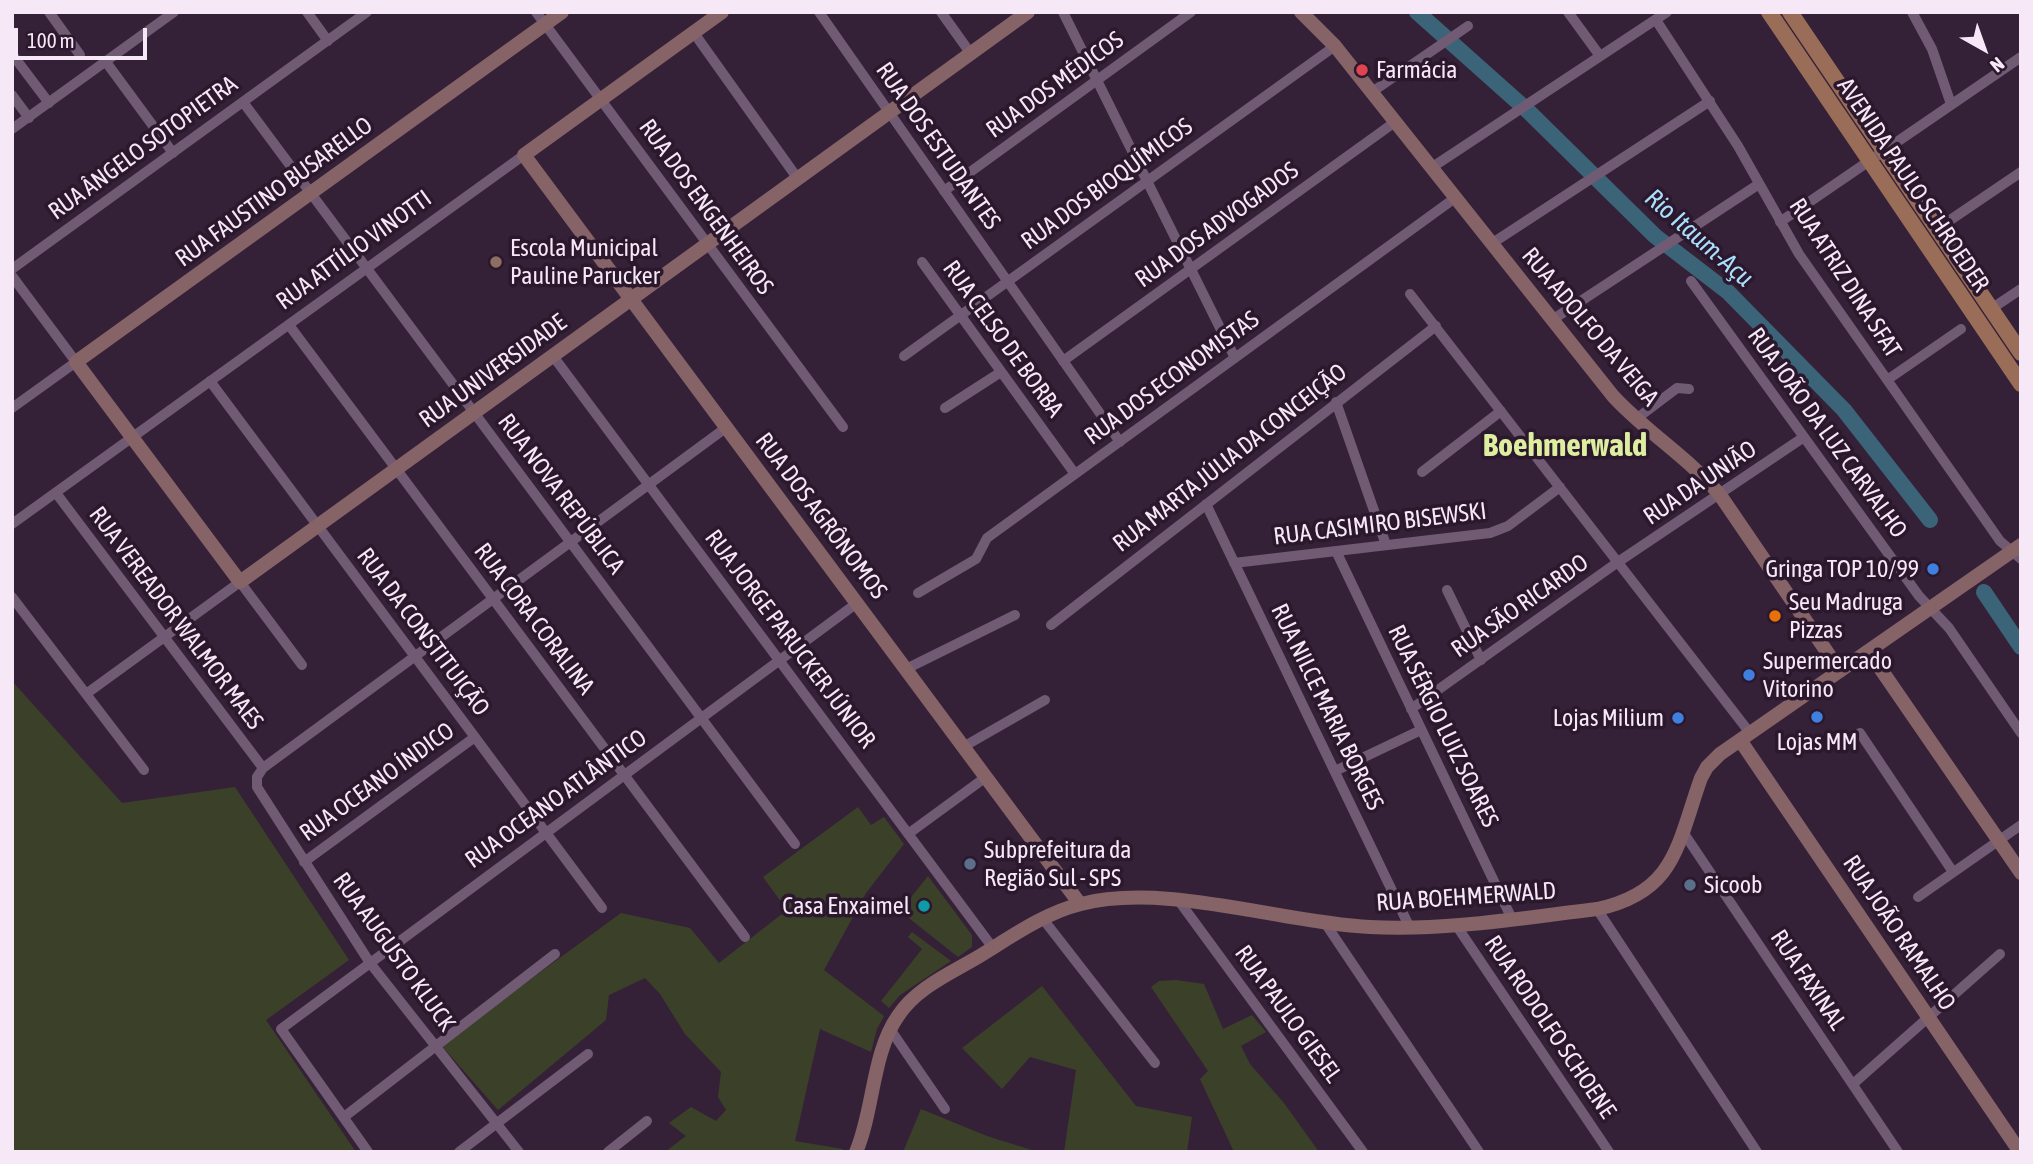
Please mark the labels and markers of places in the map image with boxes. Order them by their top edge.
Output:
place label: Farmácia [1376,56,1457,84]
marker: Farmácia [1354,62,1370,78]
place label: Escola Municipal Pauline Parucker [510,234,660,290]
marker: Escola Municipal Pauline Parucker [488,254,504,270]
place label: Gringa TOP 10/99 [1765,555,1919,583]
marker: Gringa TOP 10/99 [1925,561,1941,577]
place label: Seu Madruga Pizzas [1789,588,1903,644]
marker: Seu Madruga Pizzas [1767,608,1783,624]
place label: Supermercado Vitorino [1763,647,1892,703]
marker: Supermercado Vitorino [1741,667,1757,683]
place label: Lojas Milium [1553,704,1664,732]
marker: Lojas MM [1809,709,1825,725]
marker: Lojas Milium [1670,710,1686,726]
place label: Lojas MM [1776,728,1858,756]
place label: Subprefeitura da Região Sul - SPS [984,836,1132,892]
marker: Subprefeitura da Região Sul - SPS [962,856,978,872]
place label: Sicoob [1704,871,1762,899]
marker: Sicoob [1682,877,1698,893]
place label: Casa Enxaimel [782,892,910,920]
marker: Casa Enxaimel [916,898,932,914]

